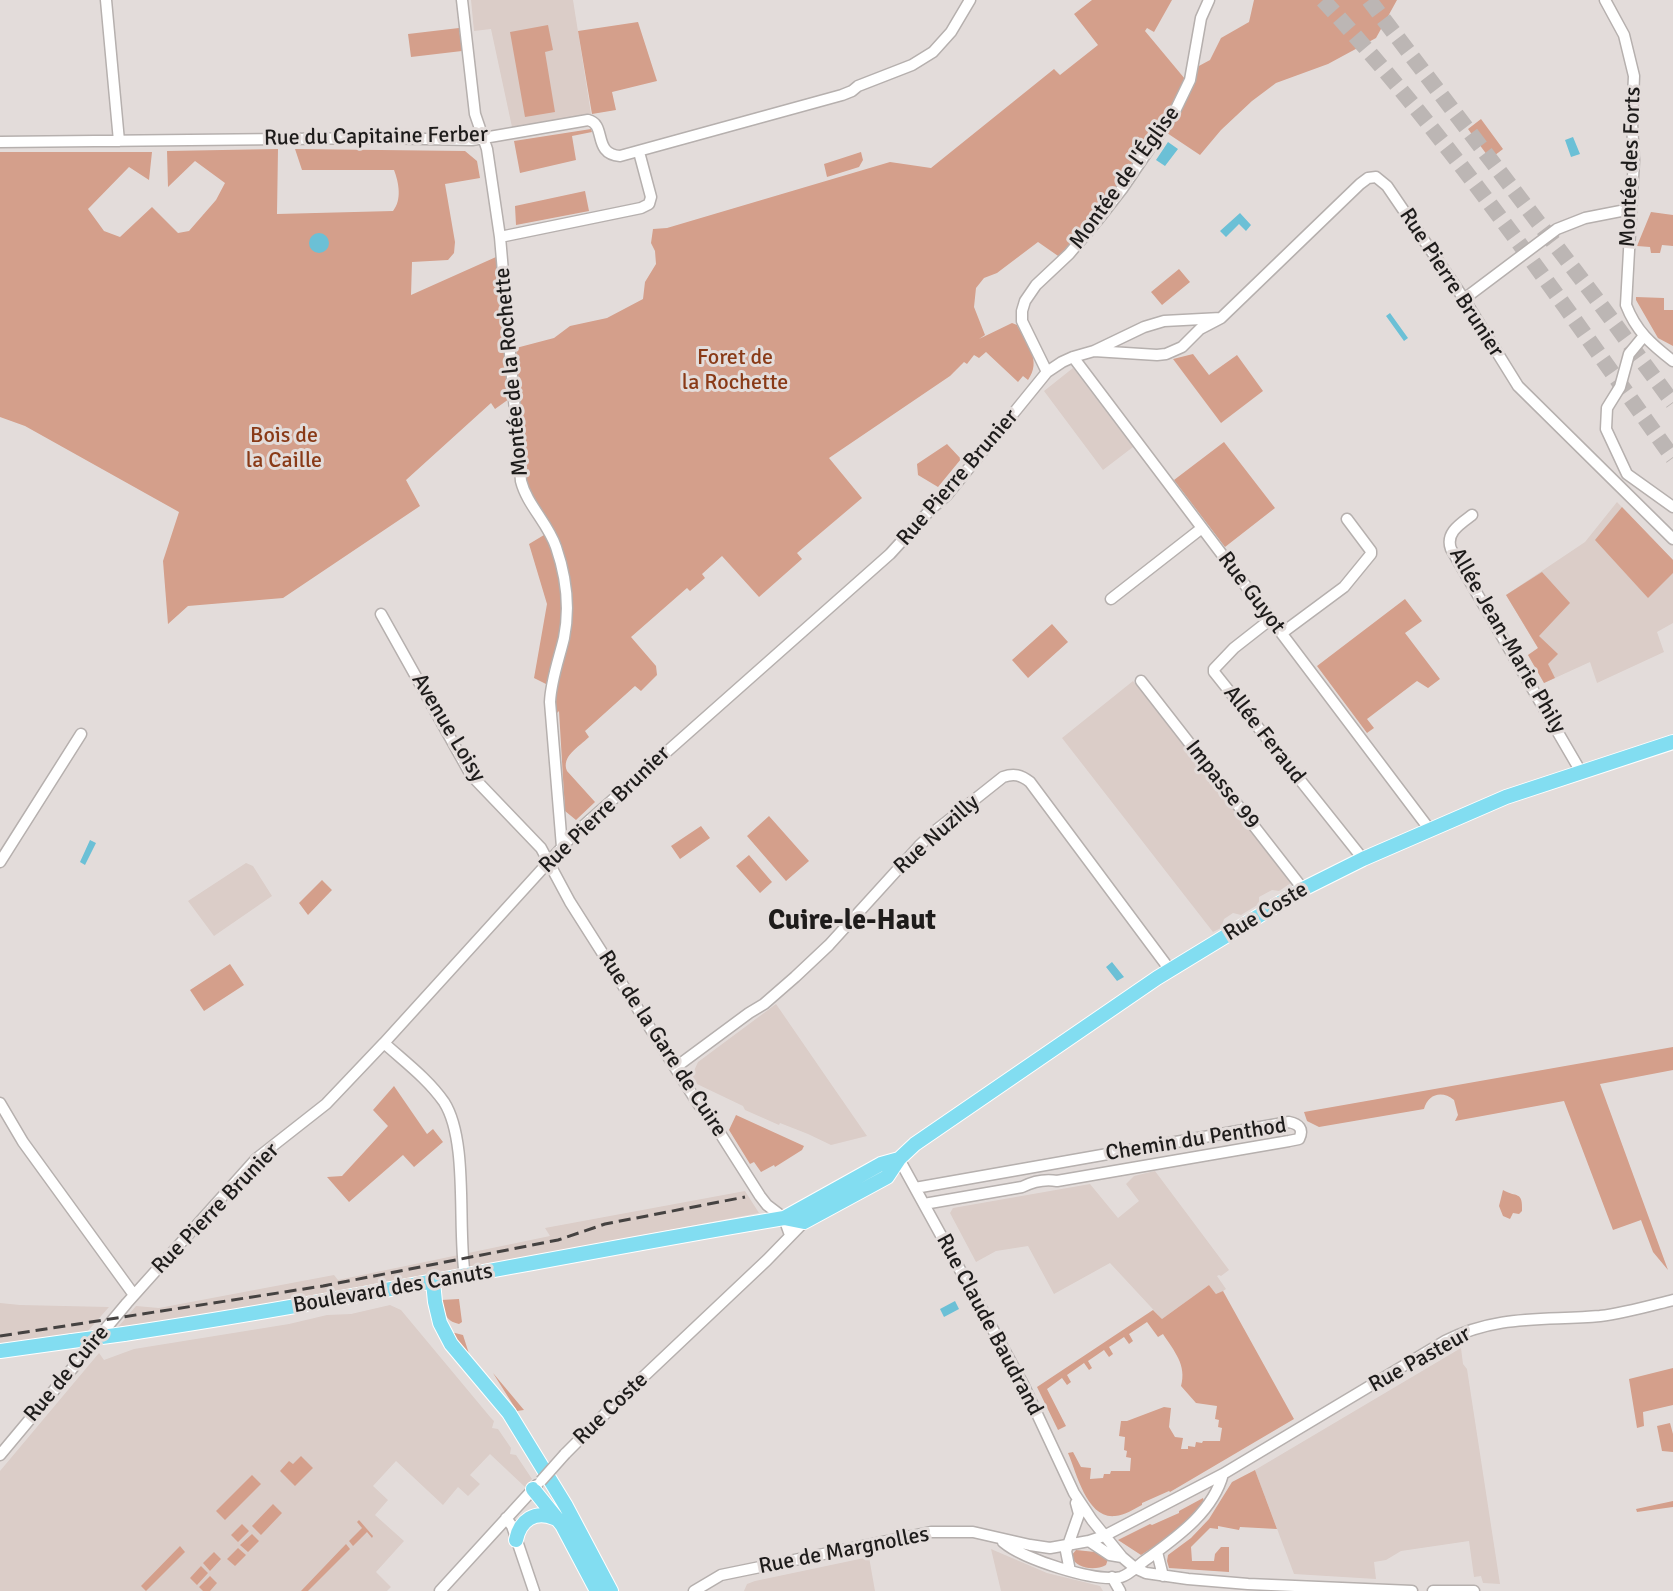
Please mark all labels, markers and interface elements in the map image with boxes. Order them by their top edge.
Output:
street label: Montée des Forts [1615,86,1647,248]
street label: Montée de l'Église [1064,101,1186,255]
street label: Rue du Capitaine Ferber [264,122,488,152]
street label: Rue Pierre Brunier [1393,204,1509,362]
street label: Montée de la Rochette [490,266,534,478]
park label: Foret de la Rochette [682,345,788,396]
street label: Rue Pierre Brunier [892,404,1024,552]
park label: Bois de la Caille [246,423,322,475]
street label: Allée Jean-Marie Phily [1443,543,1571,739]
street label: Rue Guyot [1212,547,1290,639]
street label: Avenue Loisy [405,669,491,787]
street label: Allée Feraud [1218,681,1310,789]
street label: Impasse 99 [1179,735,1265,835]
street label: Rue Pierre Brunier [534,741,676,879]
street label: Rue Nuzilly [889,790,985,880]
street label: Rue Coste [1219,877,1313,947]
district label: Cuire-le-Haut [768,905,936,939]
street label: Rue de la Gare de Cuire [592,946,732,1142]
street label: Chemin du Penthod [1104,1113,1288,1167]
street label: Rue Pierre Brunier [147,1138,285,1280]
street label: Rue Claude Baudrand [930,1230,1048,1420]
street label: Boulevard des Canuts [291,1258,495,1320]
street label: Rue de Cuire [19,1320,115,1428]
street label: Rue Pasteur [1365,1321,1475,1399]
street label: Rue Coste [568,1367,654,1451]
street label: Rue de Margnolles [757,1522,931,1580]

